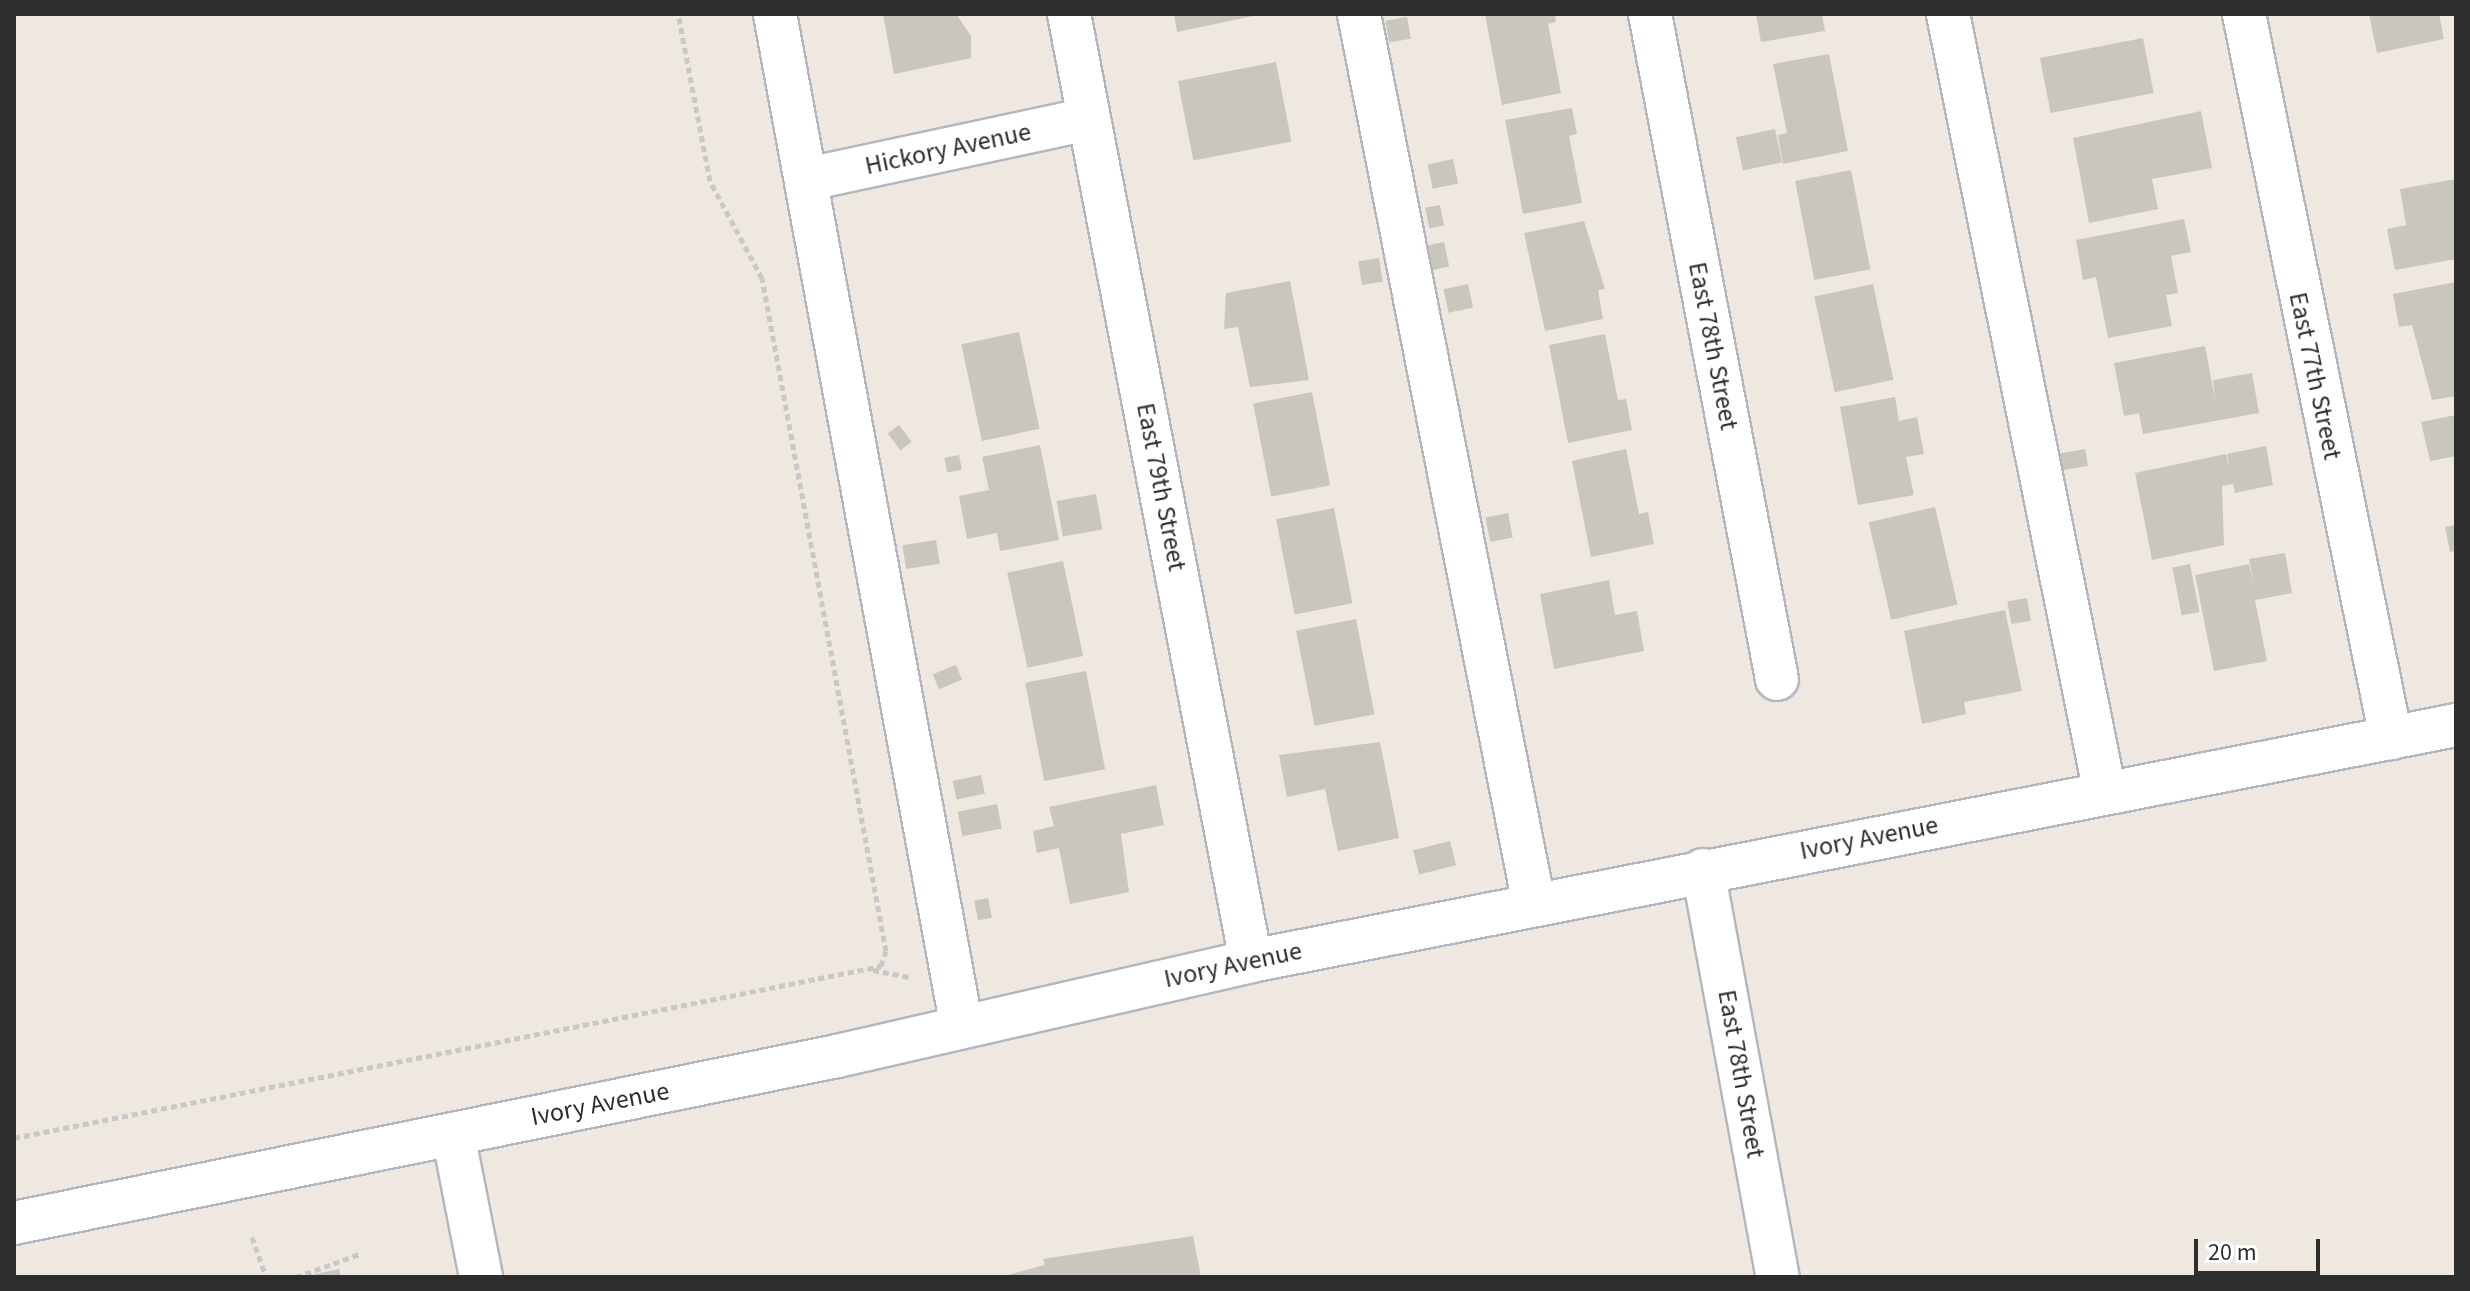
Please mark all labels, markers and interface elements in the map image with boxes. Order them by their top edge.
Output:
street label: Hickory Avenue [862,116,1034,182]
street label: East 78th Street [1681,259,1745,433]
street label: East 77th Street [2282,289,2348,463]
street label: East 79th Street [1129,400,1193,574]
street label: Ivory Avenue [1797,809,1941,867]
street label: Ivory Avenue [1161,935,1305,995]
street label: East 78th Street [1711,987,1771,1161]
street label: Ivory Avenue [528,1075,672,1133]
scale bar [2198,1223,2324,1273]
text: 20 m [2208,1235,2257,1270]

